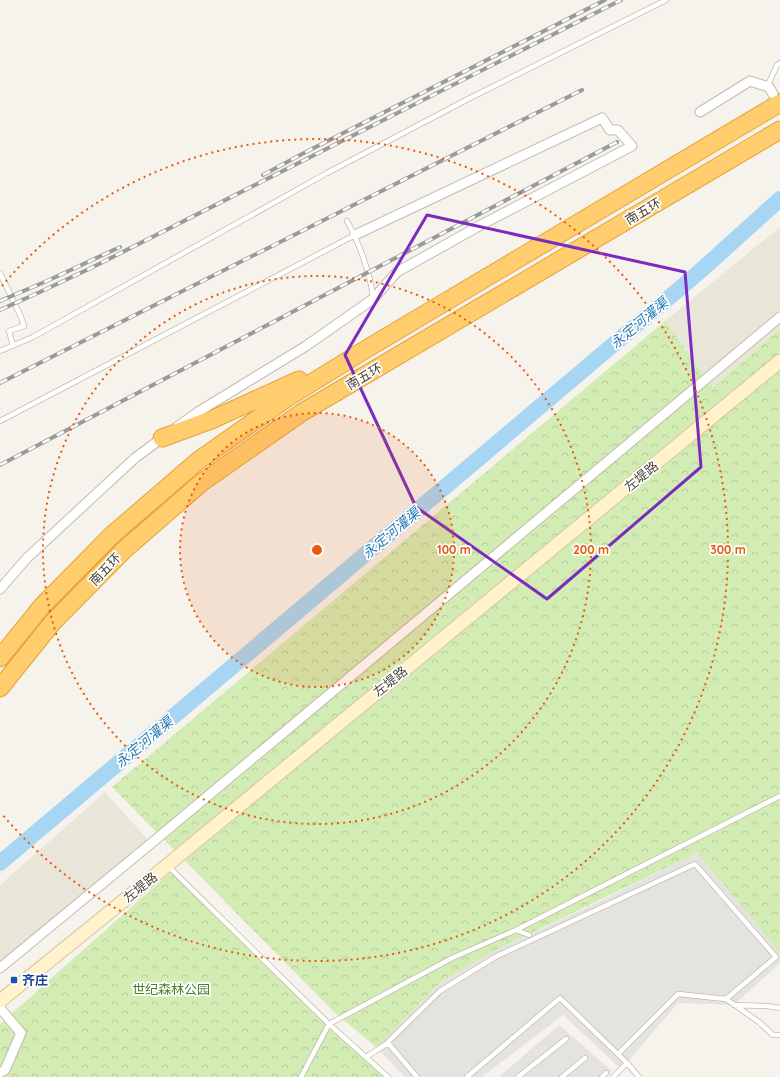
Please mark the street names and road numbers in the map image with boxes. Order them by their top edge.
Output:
street label: 南五环 [622,194,664,228]
street label: 南五环 [343,359,385,393]
street label: 左堤路 [621,458,661,494]
street label: 南五环 [86,549,124,589]
street label: 左堤路 [370,663,410,699]
street label: 左堤路 [120,869,160,905]

